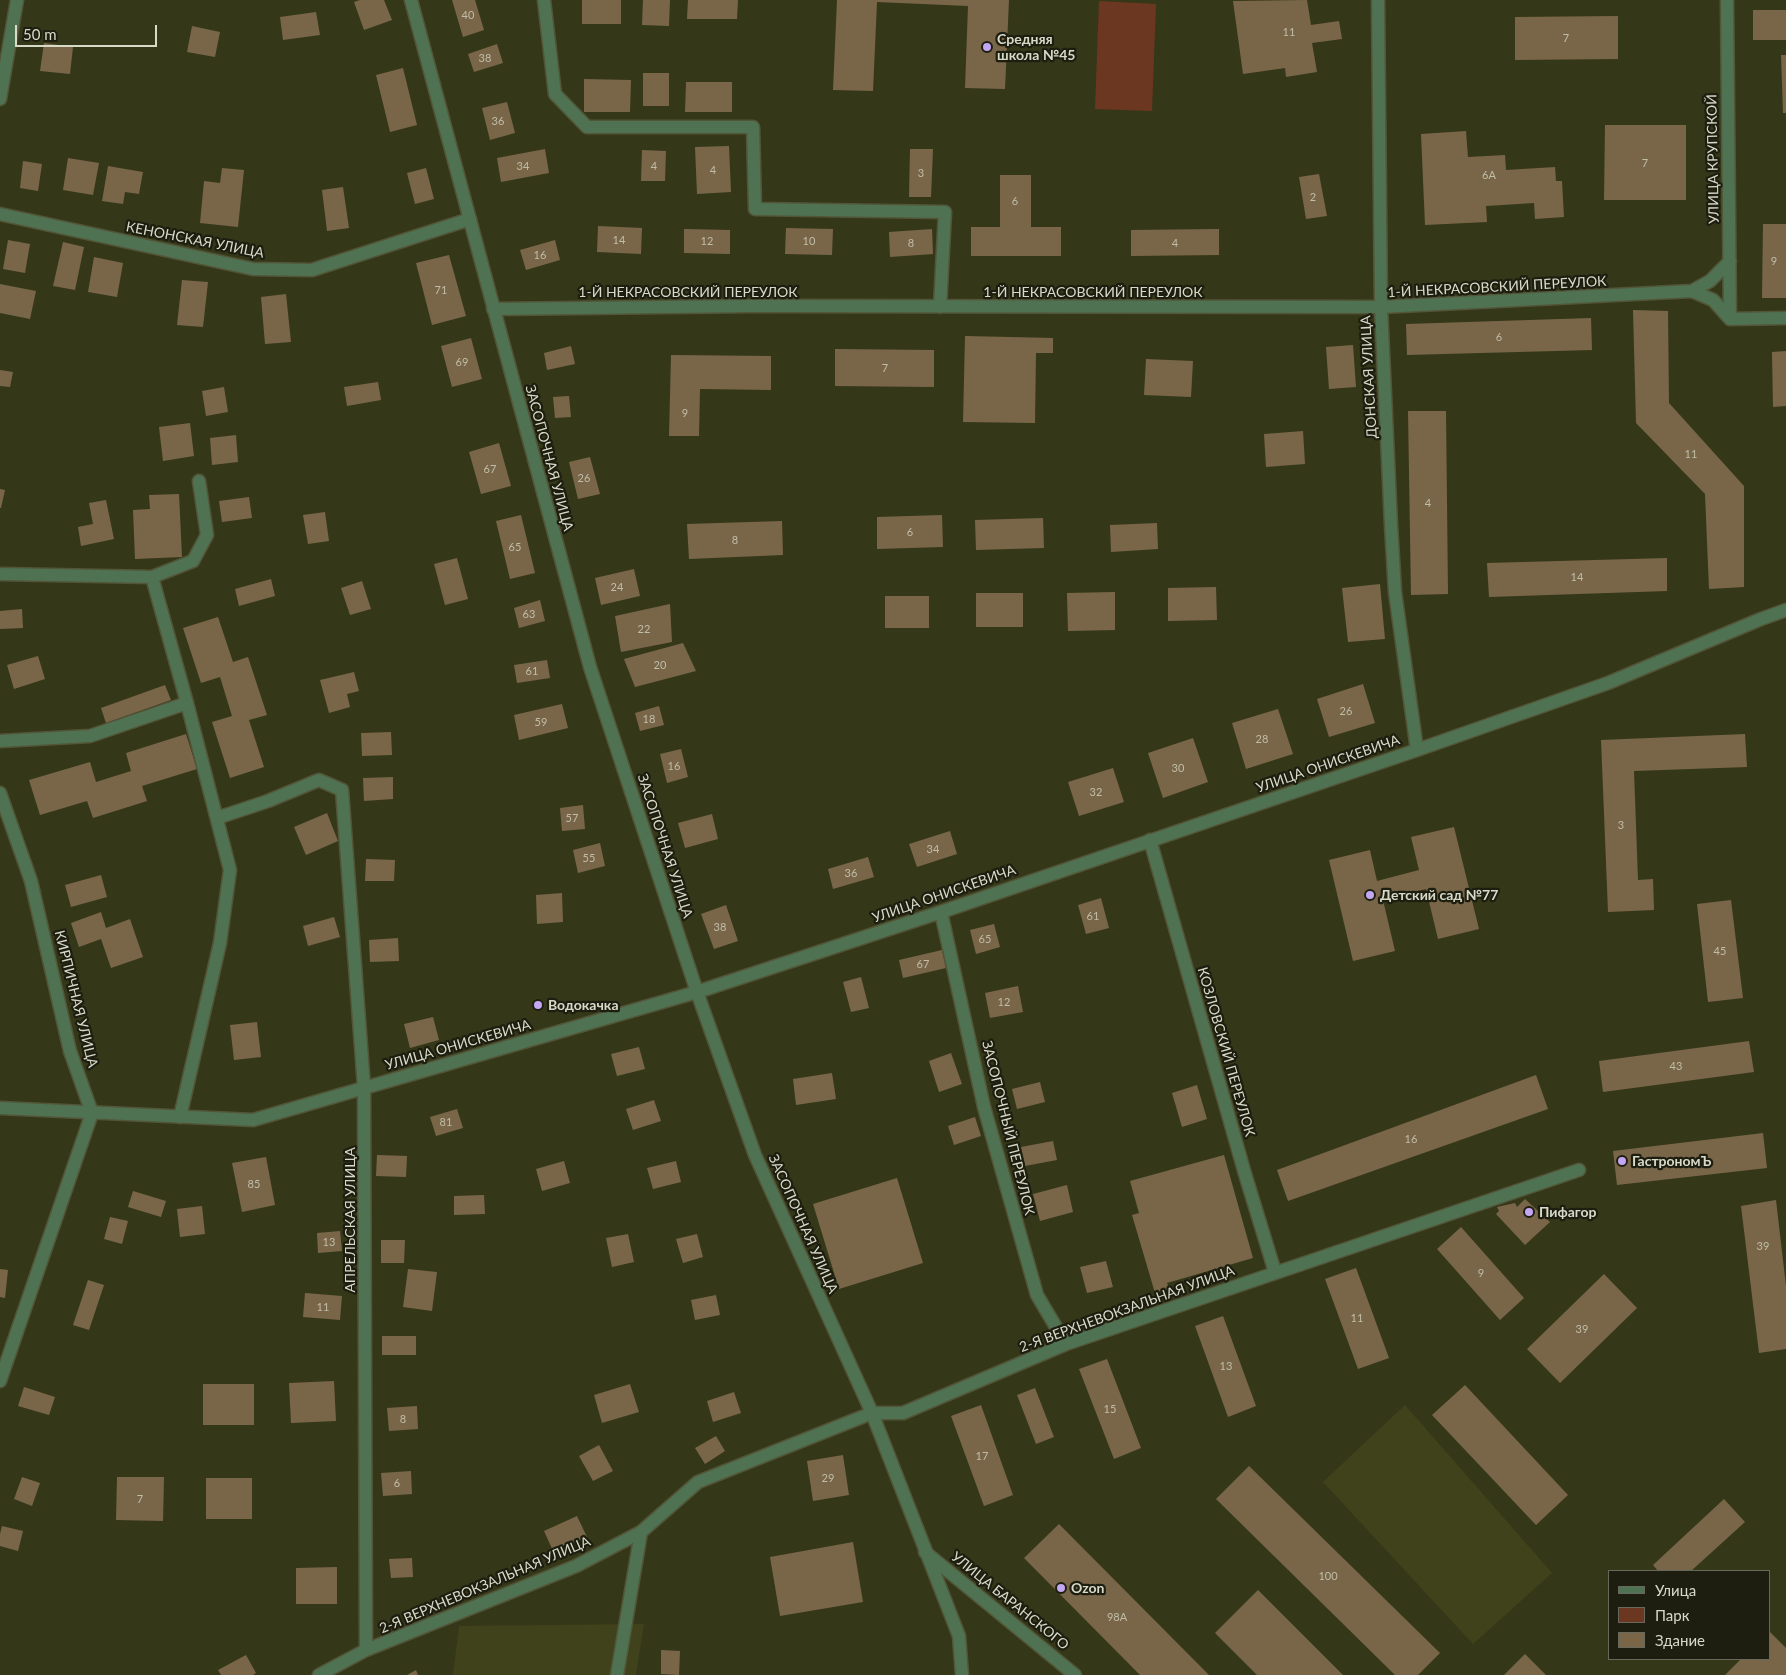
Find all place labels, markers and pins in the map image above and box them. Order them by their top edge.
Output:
place label: Средняя школа №45 [997,31,1075,64]
marker: Средняя школа №45 [981,41,993,53]
place label: Детский сад №77 [1380,887,1498,903]
marker: Детский сад №77 [1364,889,1376,901]
place label: Водокачка [548,997,619,1013]
marker: Водокачка [532,999,544,1011]
place label: ГастрономЪ [1632,1153,1711,1169]
marker: ГастрономЪ [1616,1155,1628,1167]
place label: Пифагор [1539,1204,1596,1220]
marker: Пифагор [1523,1206,1535,1218]
place label: Ozon [1071,1580,1104,1596]
marker: Ozon [1055,1582,1067,1594]

